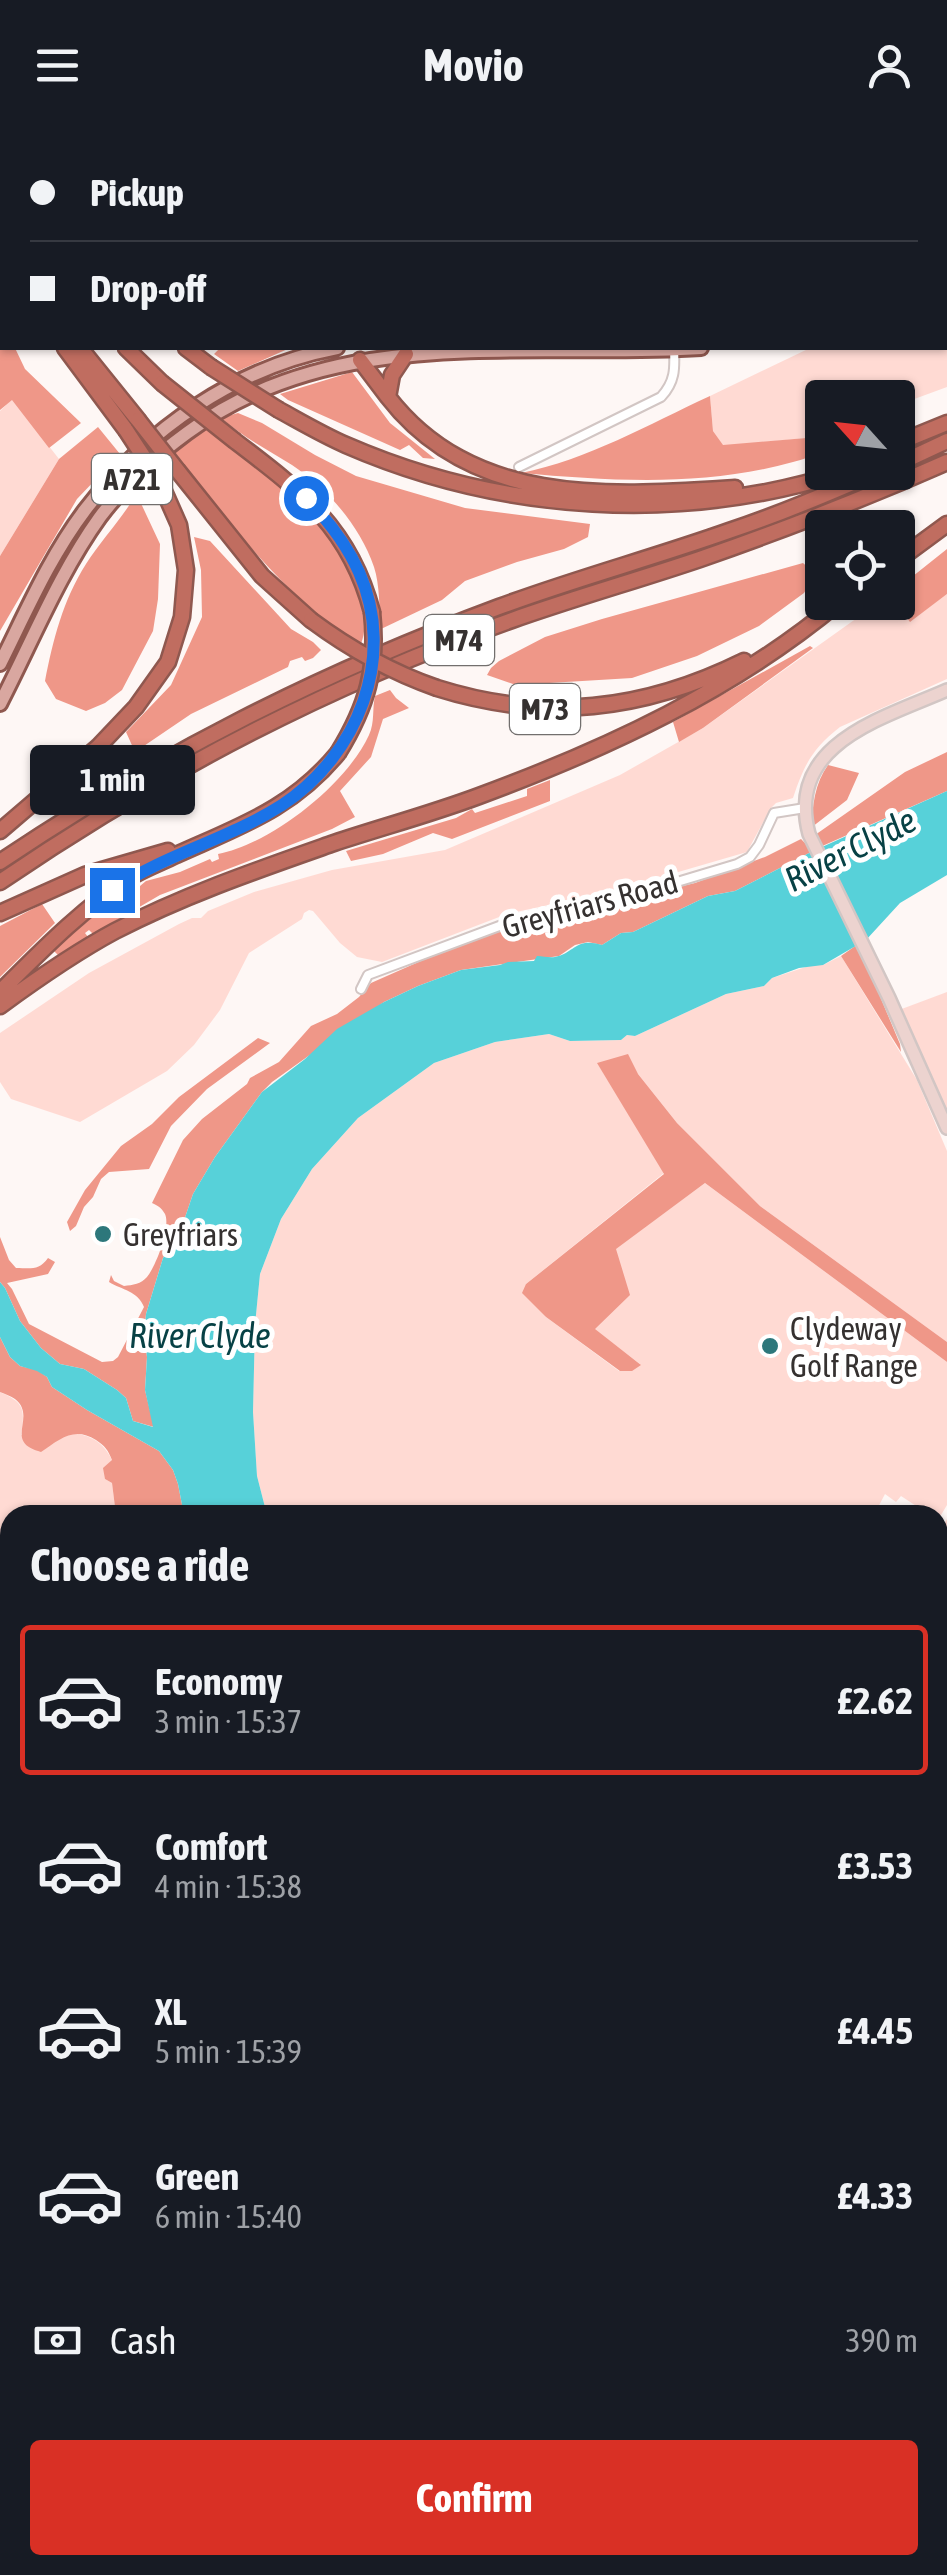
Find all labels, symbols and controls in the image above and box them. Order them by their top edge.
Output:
icon: menu [30,38,85,93]
icon: person [862,38,917,93]
text: Movio [423,39,524,91]
text: Pickup [90,171,184,214]
text: Drop-off [90,267,206,310]
north arrow [805,380,915,490]
map controls [805,380,915,620]
road number: A721 [92,454,172,504]
route start [284,476,329,521]
button: locate [805,510,915,620]
road number: M74 [424,615,494,665]
road number: M73 [510,684,580,734]
callout: 1 min [29,745,194,815]
text: 1 min [80,761,145,798]
water label: River Clyde [778,799,922,899]
street label: Greyfriars Road [498,863,682,945]
route end [90,868,135,913]
place label: Greyfriars [123,1216,238,1253]
marker: Greyfriars [92,1223,114,1245]
place label: Clydeway Golf Range [790,1310,918,1384]
water label: River Clyde [129,1315,271,1355]
marker: Clydeway Golf Range [759,1335,781,1357]
text: Choose a ride [30,1539,249,1591]
icon: car [35,1655,125,1745]
text: Economy [155,1660,282,1703]
text: £2.62 [837,1679,913,1722]
text: 3 min · 15:37 [155,1703,302,1740]
icon: car [35,1820,125,1910]
text: Comfort [155,1825,267,1868]
text: £3.53 [837,1844,913,1887]
text: 4 min · 15:38 [155,1868,302,1905]
icon: car [35,1985,125,2075]
text: XL [155,1990,187,2033]
text: £4.45 [837,2009,913,2052]
text: 5 min · 15:39 [155,2033,302,2070]
icon: car [35,2150,125,2240]
text: Green [155,2155,239,2198]
text: £4.33 [837,2174,913,2217]
text: 6 min · 15:40 [155,2198,302,2235]
icon: cash [30,2313,85,2368]
text: Cash [110,2319,177,2362]
text: 390 m [845,2322,918,2359]
button: Confirm [30,2440,918,2555]

